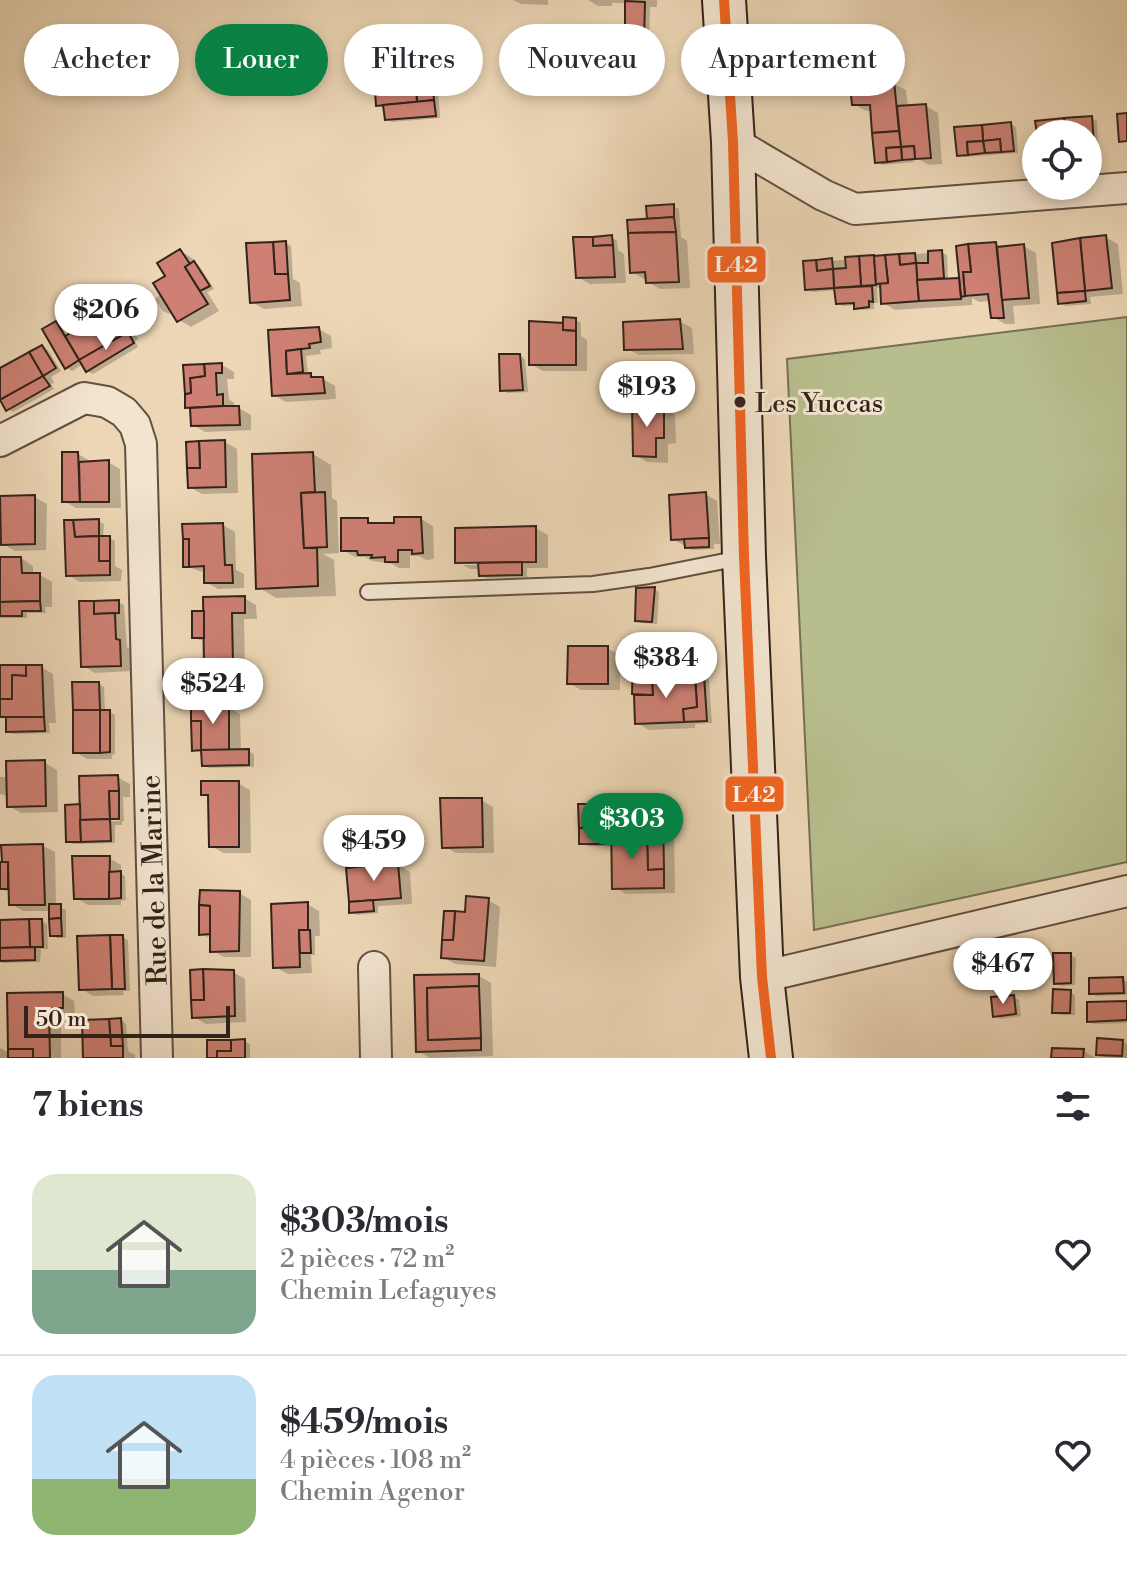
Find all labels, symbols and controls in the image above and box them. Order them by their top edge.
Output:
chip: Acheter [24,24,179,96]
chip: Louer [195,24,328,96]
chip: Filtres [344,24,483,96]
chip: Nouveau [499,24,665,96]
chip: Appartement [681,24,905,96]
map controls [1022,120,1102,200]
button: locate [1022,120,1102,200]
line badge: L42 [706,245,767,284]
text: L42 [714,252,758,279]
pin: $206 [59,284,153,352]
text: $206 [73,294,139,326]
pin: $193 [600,361,694,429]
text: $193 [617,371,677,403]
place label: Les Yuccas [755,388,883,420]
marker: Les Yuccas [732,394,748,410]
pin: $384 [619,632,713,700]
text: $384 [633,642,699,674]
pin: $524 [166,658,260,726]
text: $524 [180,668,246,700]
street label: Rue de la Marine [133,774,176,986]
line badge: L42 [724,775,785,813]
text: L42 [732,782,776,809]
pin: $303 [585,793,679,861]
text: $303 [599,803,665,835]
pin: $459 [327,815,421,883]
text: $459 [341,825,407,857]
pin: $467 [956,938,1050,1006]
text: $467 [971,948,1035,980]
scale bar [24,1002,230,1038]
text: 50 m [36,1006,87,1033]
icon: filters [1051,1084,1095,1128]
text: 7 biens [32,1085,144,1127]
text: $303/mois [280,1201,449,1243]
icon: home [96,1206,192,1302]
icon: heart [1051,1232,1095,1276]
text: 2 pièces · 72 m² [280,1243,454,1275]
text: Chemin Lefaguyes [280,1275,497,1307]
text: $459/mois [280,1402,448,1444]
icon: home [96,1407,192,1503]
icon: heart [1051,1433,1095,1477]
text: 4 pièces · 108 m² [280,1444,471,1476]
text: Chemin Agenor [280,1476,465,1508]

